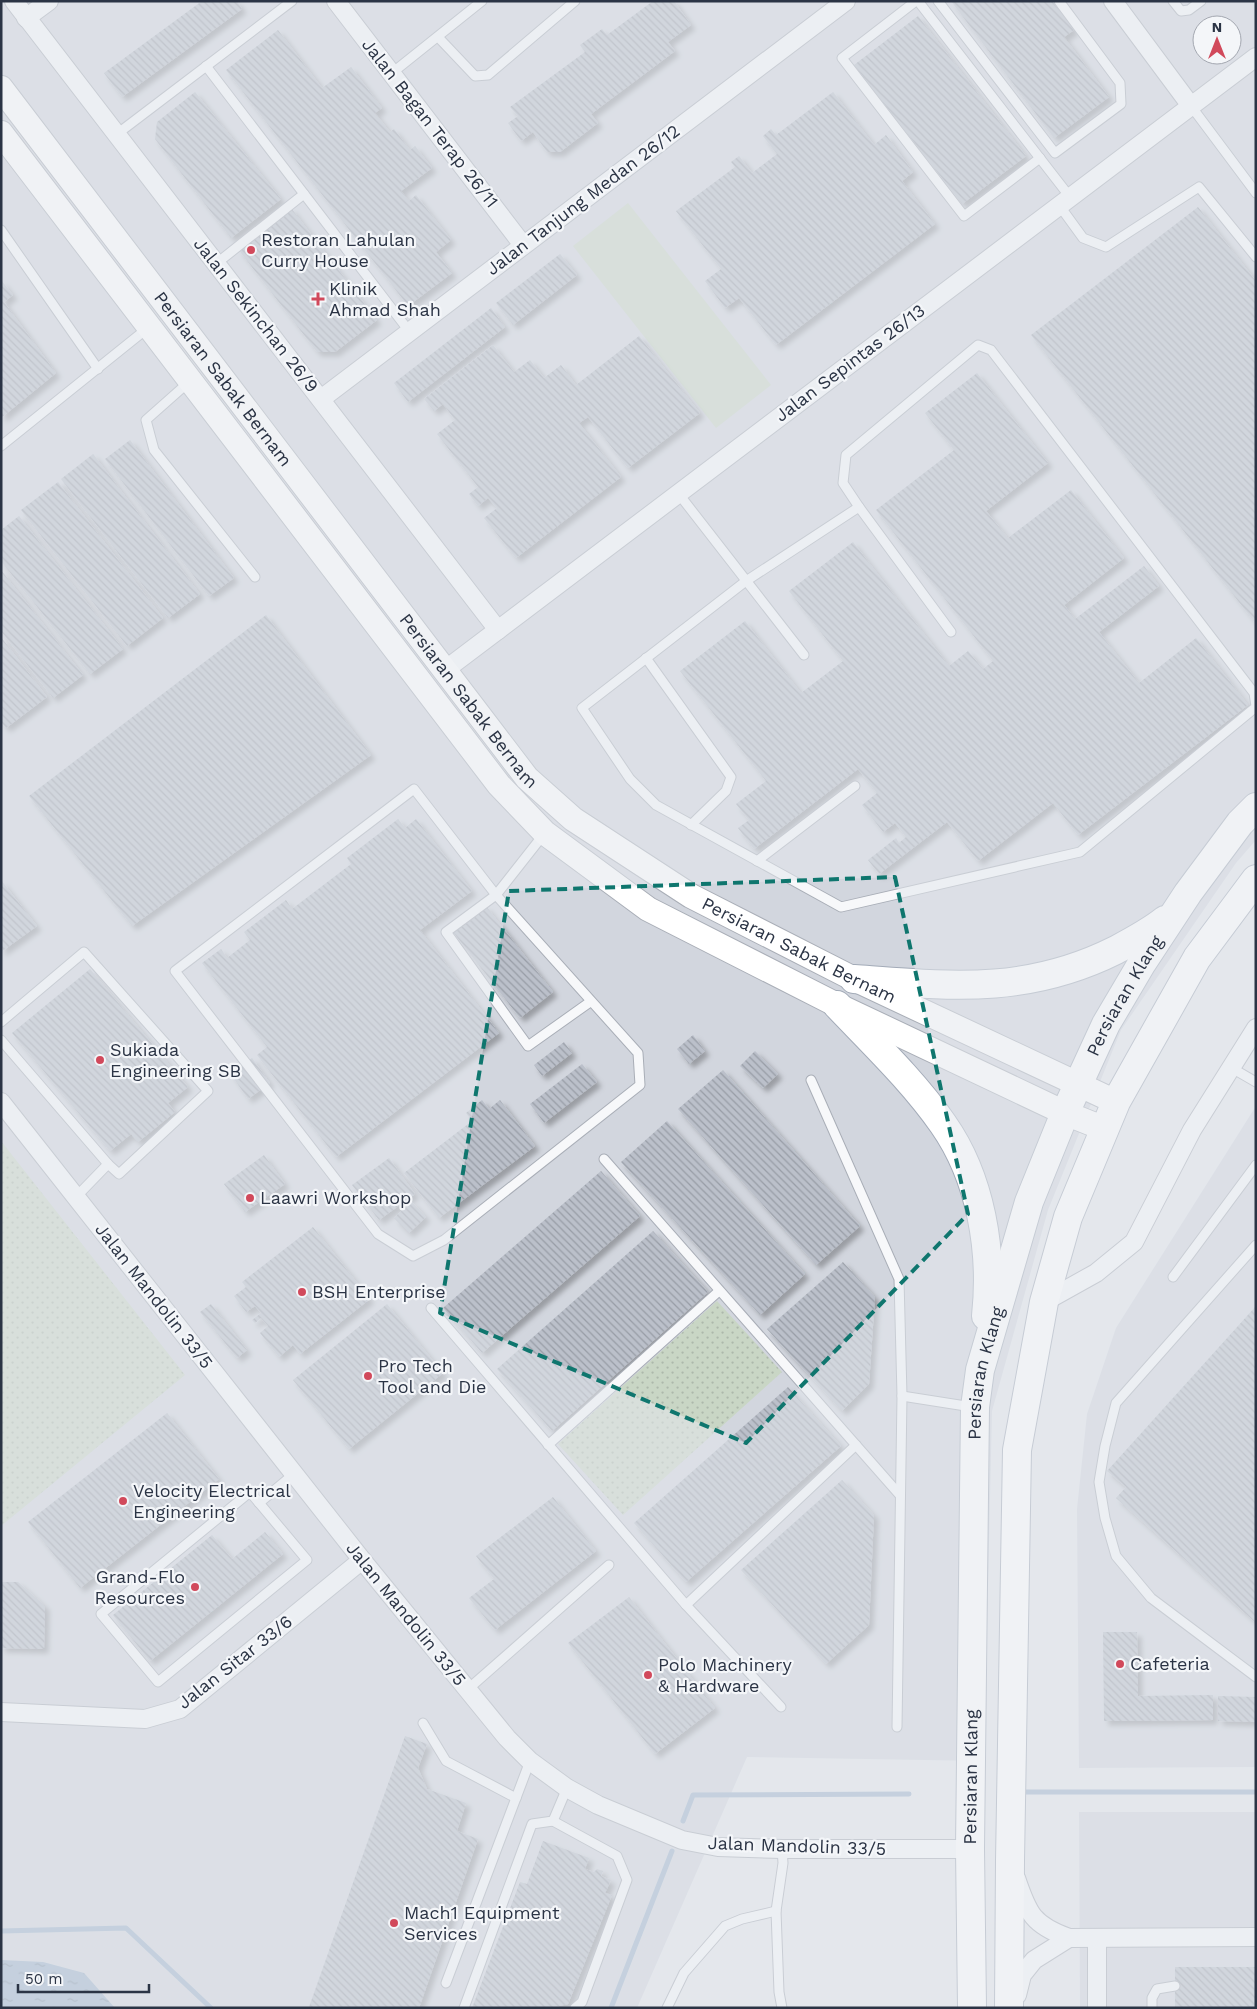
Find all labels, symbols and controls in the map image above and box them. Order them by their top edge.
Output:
north arrow [1192,15,1242,65]
text: N [1212,19,1222,35]
street label: Jalan Bagan Terap 26/11 [358,34,503,211]
street label: Jalan Tanjung Medan 26/12 [482,120,684,279]
place label: Restoran Lahulan Curry House [261,229,415,271]
street label: Jalan Sekinchan 26/9 [190,233,323,396]
marker: Restoran Lahulan Curry House [245,244,257,256]
place label: Klinik Ahmad Shah [329,278,441,320]
street label: Persiaran Sabak Bernam [150,287,297,470]
marker: Klinik Ahmad Shah [311,292,325,306]
street label: Jalan Sepintas 26/13 [771,299,929,426]
street label: Persiaran Sabak Bernam [395,609,542,792]
street label: Persiaran Sabak Bernam [699,892,900,1007]
street label: Persiaran Klang [1082,931,1167,1059]
place label: Sukiada Engineering SB [110,1039,241,1081]
marker: Sukiada Engineering SB [94,1054,106,1066]
place label: Laawri Workshop [260,1187,411,1208]
marker: Laawri Workshop [244,1192,256,1204]
street label: Jalan Mandolin 33/5 [91,1219,218,1373]
place label: BSH Enterprise [312,1281,446,1302]
marker: BSH Enterprise [296,1286,308,1298]
street label: Persiaran Klang [963,1304,1008,1440]
place label: Pro Tech Tool and Die [378,1355,486,1397]
marker: Pro Tech Tool and Die [362,1370,374,1382]
place label: Velocity Electrical Engineering [133,1480,291,1522]
marker: Velocity Electrical Engineering [117,1495,129,1507]
street label: Jalan Mandolin 33/5 [342,1538,471,1690]
place label: Grand-Flo Resources [95,1566,185,1608]
marker: Grand-Flo Resources [189,1581,201,1593]
street label: Jalan Sitar 33/6 [173,1610,296,1713]
place label: Cafeteria [1130,1653,1210,1674]
place label: Polo Machinery & Hardware [658,1654,792,1696]
marker: Cafeteria [1114,1658,1126,1670]
marker: Polo Machinery & Hardware [642,1669,654,1681]
street label: Persiaran Klang [959,1709,982,1845]
street label: Jalan Mandolin 33/5 [707,1832,887,1859]
place label: Mach1 Equipment Services [404,1902,560,1944]
marker: Mach1 Equipment Services [388,1917,400,1929]
scale bar [18,1962,149,1994]
text: 50 m [25,1970,62,1988]

